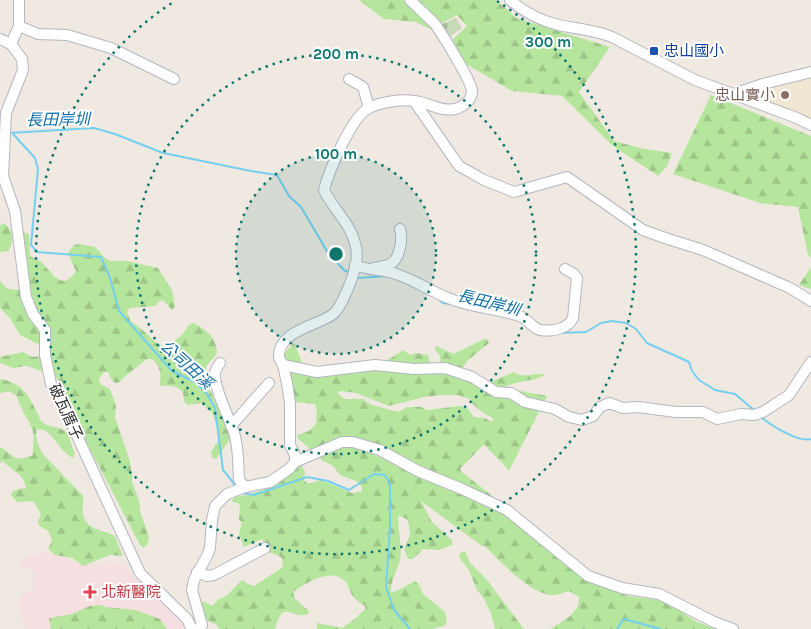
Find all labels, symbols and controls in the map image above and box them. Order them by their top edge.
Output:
text: 300 m [525,33,571,51]
place label: 忠山國小 [664,42,724,60]
text: 200 m [313,45,359,63]
marker: 忠山國小 [648,45,660,57]
place label: 忠山實小 [715,86,775,104]
marker: 忠山實小 [779,89,791,101]
water label: 長田岸圳 [26,109,92,130]
text: 100 m [315,145,357,163]
centre of rings [327,245,345,263]
water label: 長田岸圳 [456,286,524,320]
water label: 公司田溪 [157,336,218,394]
street label: 破瓦厝子 [45,381,87,443]
place label: 北新醫院 [101,583,161,601]
marker: 北新醫院 [83,585,97,599]

